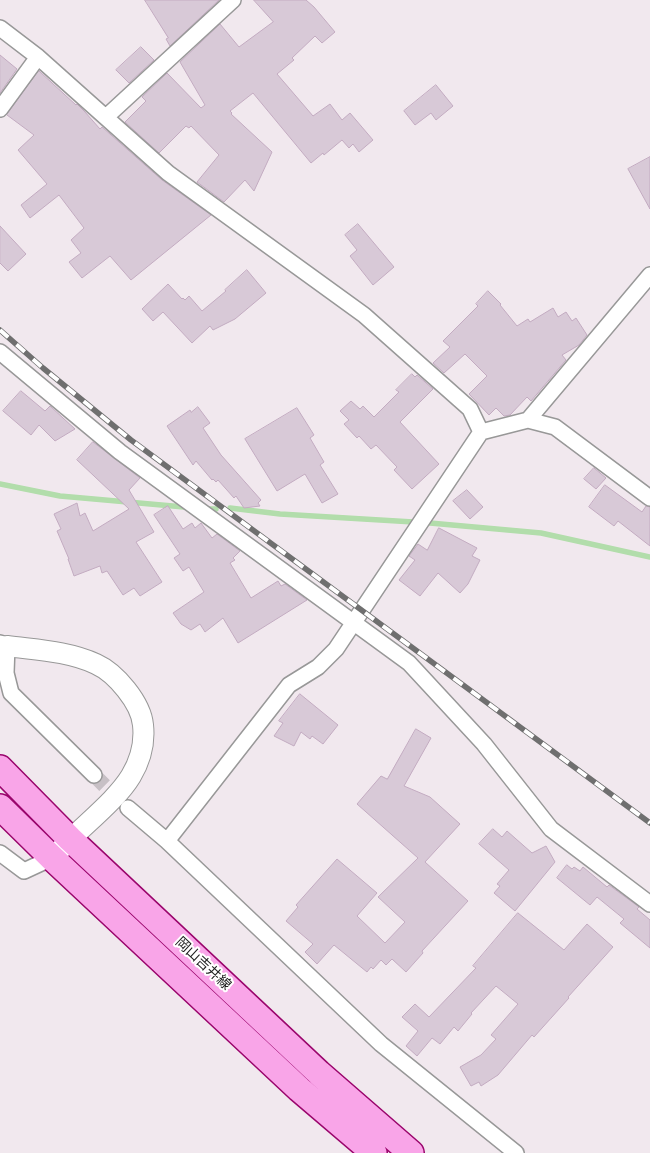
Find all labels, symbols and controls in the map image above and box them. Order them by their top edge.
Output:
street label: 岡山吉井線 [172,934,234,994]

